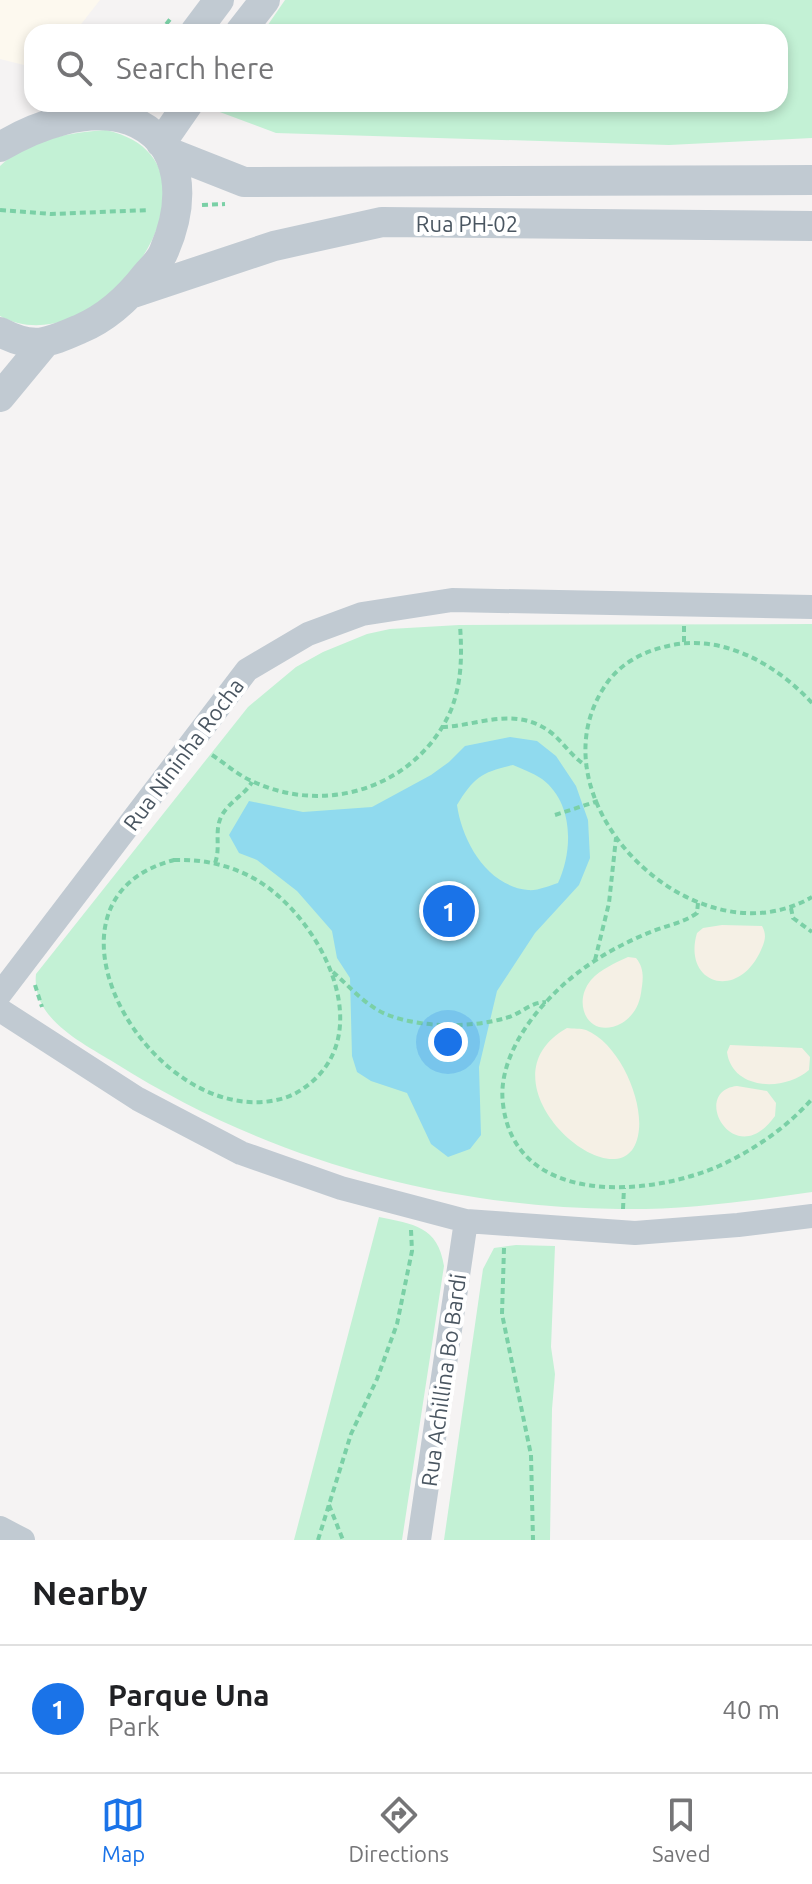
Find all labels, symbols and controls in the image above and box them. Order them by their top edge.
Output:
search box [24,24,788,112]
icon: search [52,46,96,90]
text: Search here [116,51,275,85]
street label: Rua PH-02 [416,211,518,236]
street label: Rua Nininha Rocha [118,673,248,835]
pin: 1 [423,881,475,941]
your location [428,1022,468,1062]
street label: Rua Achillina Bo Bardi [416,1272,470,1488]
text: Nearby [32,1573,147,1611]
text: Parque Una [108,1678,270,1712]
text: 1 [51,1695,65,1724]
text: 40 m [722,1695,780,1724]
text: Park [108,1712,160,1741]
tab: Map [101,1793,145,1866]
tab: Directions [348,1793,449,1866]
tab: Saved [652,1793,711,1866]

